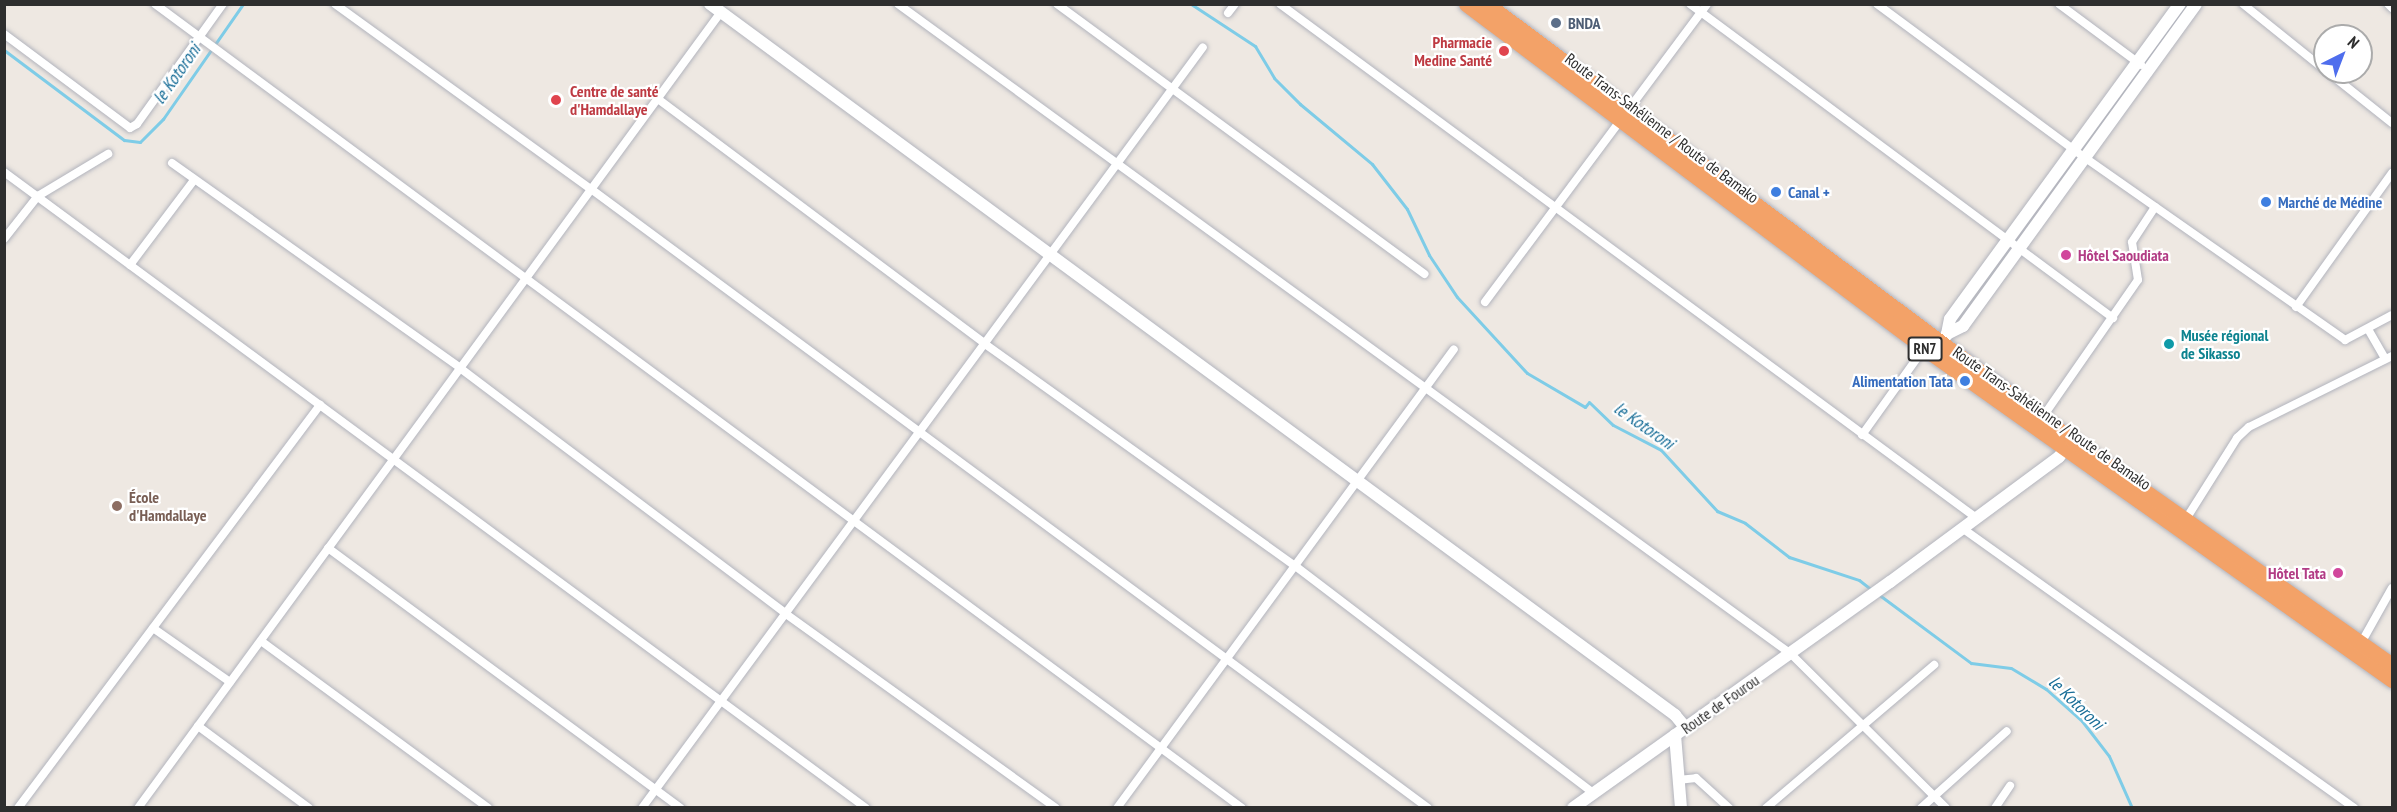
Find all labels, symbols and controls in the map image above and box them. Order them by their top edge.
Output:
place label: BNDA [1568,13,1601,33]
marker: BNDA [1549,16,1563,30]
north arrow [2313,24,2373,84]
place label: Pharmacie Medine Santé [1414,32,1492,70]
text: N [2344,32,2364,52]
water label: le Kotoroni [149,40,205,108]
marker: Pharmacie Medine Santé [1497,44,1511,58]
street label: Route Trans-Sahélienne / Route de Bamako [1561,49,1763,207]
place label: Centre de santé d'Hamdallaye [570,81,658,119]
marker: Centre de santé d'Hamdallaye [547,91,565,109]
place label: Canal + [1788,182,1830,202]
marker: Canal + [1769,185,1783,199]
place label: Marché de Médine [2278,192,2382,212]
marker: Marché de Médine [2259,195,2273,209]
place label: Hôtel Saoudiata [2078,245,2169,265]
marker: Hôtel Saoudiata [2059,248,2073,262]
place label: Musée régional de Sikasso [2181,325,2268,363]
road number: RN7 [1907,337,1943,361]
marker: Musée régional de Sikasso [2162,337,2176,351]
street label: Route Trans-Sahélienne / Route de Bamako [1949,342,2155,494]
place label: Alimentation Tata [1852,371,1953,391]
marker: Alimentation Tata [1958,374,1972,388]
water label: le Kotoroni [1610,398,1678,454]
place label: École d'Hamdallaye [129,487,207,525]
marker: École d'Hamdallaye [110,499,124,513]
place label: Hôtel Tata [2268,563,2326,583]
marker: Hôtel Tata [2331,566,2345,580]
street label: Route de Fourou [1677,670,1763,738]
water label: le Kotoroni [2044,671,2108,735]

